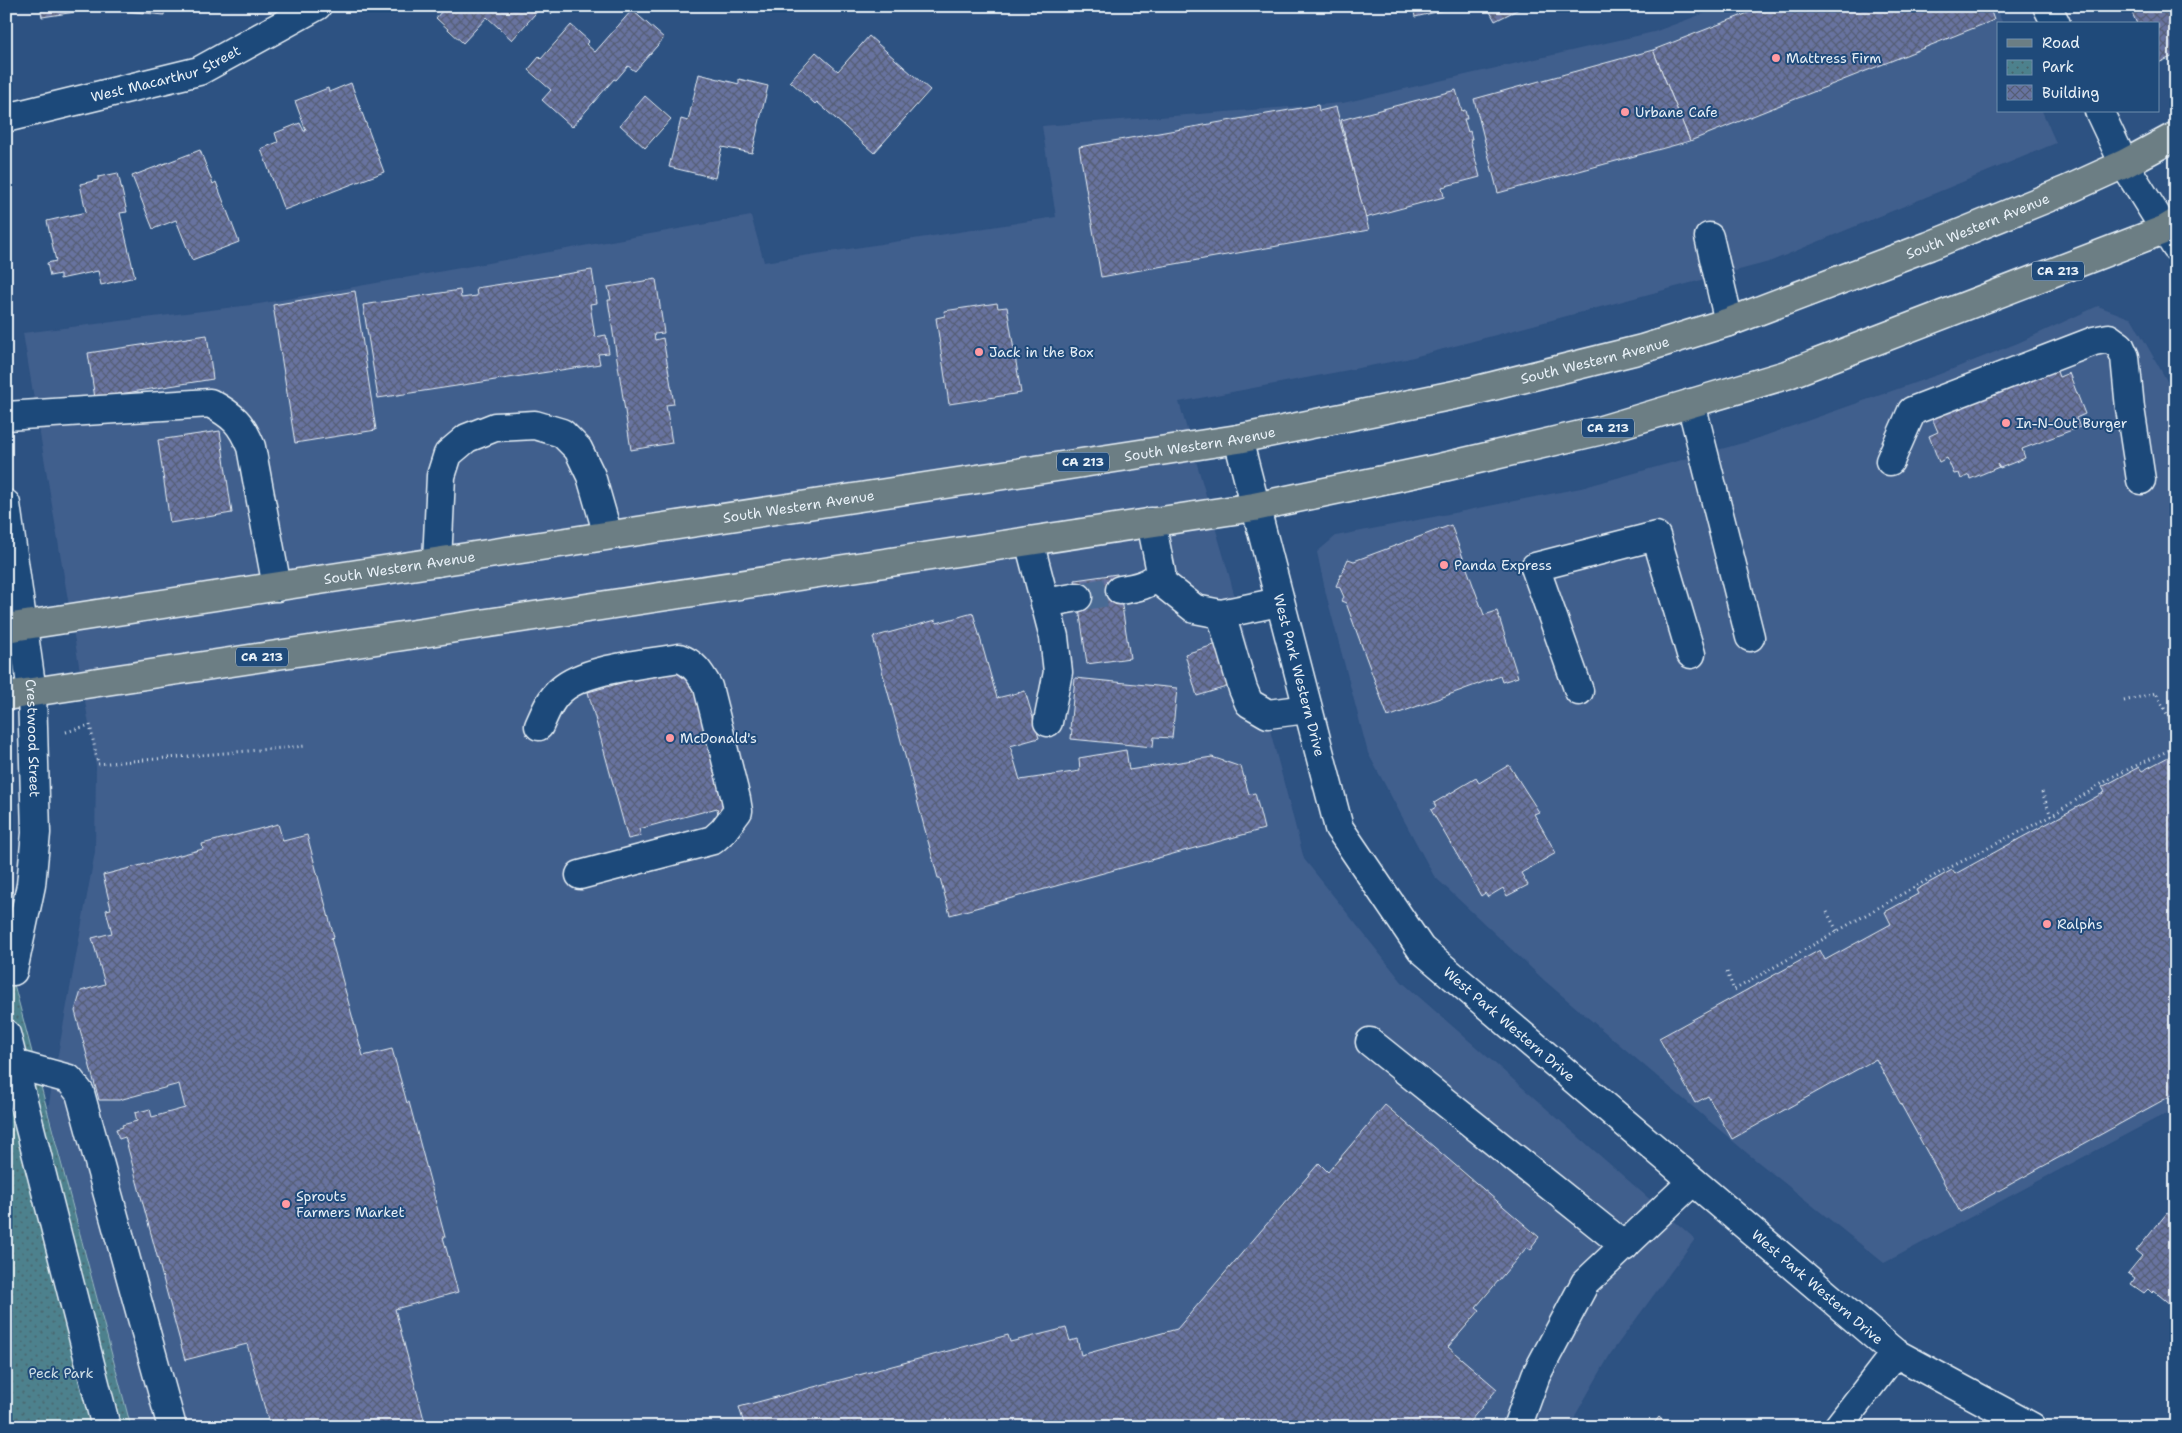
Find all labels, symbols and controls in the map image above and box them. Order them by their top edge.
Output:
legend [1997,22,2160,112]
text: Road [2042,33,2080,53]
street label: West Macarthur Street [89,41,243,106]
place label: Mattress Firm [1786,49,1881,67]
marker: Mattress Firm [1770,52,1782,64]
text: Park [2042,57,2074,77]
text: Building [2042,83,2099,103]
place label: Urbane Cafe [1635,103,1718,121]
marker: Urbane Cafe [1619,106,1631,118]
street label: South Western Avenue [1903,189,2052,263]
road number: CA 213 [2032,262,2084,280]
street label: South Western Avenue [1519,332,1672,388]
place label: Jack in the Box [989,343,1094,361]
marker: Jack in the Box [973,346,985,358]
place label: In-N-Out Burger [2016,414,2128,432]
marker: In-N-Out Burger [2000,417,2012,429]
road number: CA 213 [1582,418,1634,438]
street label: South Western Avenue [1123,423,1277,465]
road number: CA 213 [1057,452,1109,472]
street label: South Western Avenue [722,486,876,527]
street label: South Western Avenue [322,547,477,588]
place label: Panda Express [1454,556,1552,574]
marker: Panda Express [1438,559,1450,571]
street label: West Park Western Drive [1270,592,1329,759]
road number: CA 213 [236,648,288,666]
street label: Crestwood Street [21,678,44,798]
place label: McDonald's [680,729,757,747]
marker: McDonald's [664,732,676,744]
place label: Ralphs [2057,915,2103,933]
marker: Ralphs [2041,918,2053,930]
street label: West Park Western Drive [1440,963,1579,1085]
place label: Sprouts Farmers Market [296,1187,405,1221]
marker: Sprouts Farmers Market [280,1198,292,1210]
street label: West Park Western Drive [1748,1226,1887,1348]
park label: Peck Park [28,1364,94,1382]

